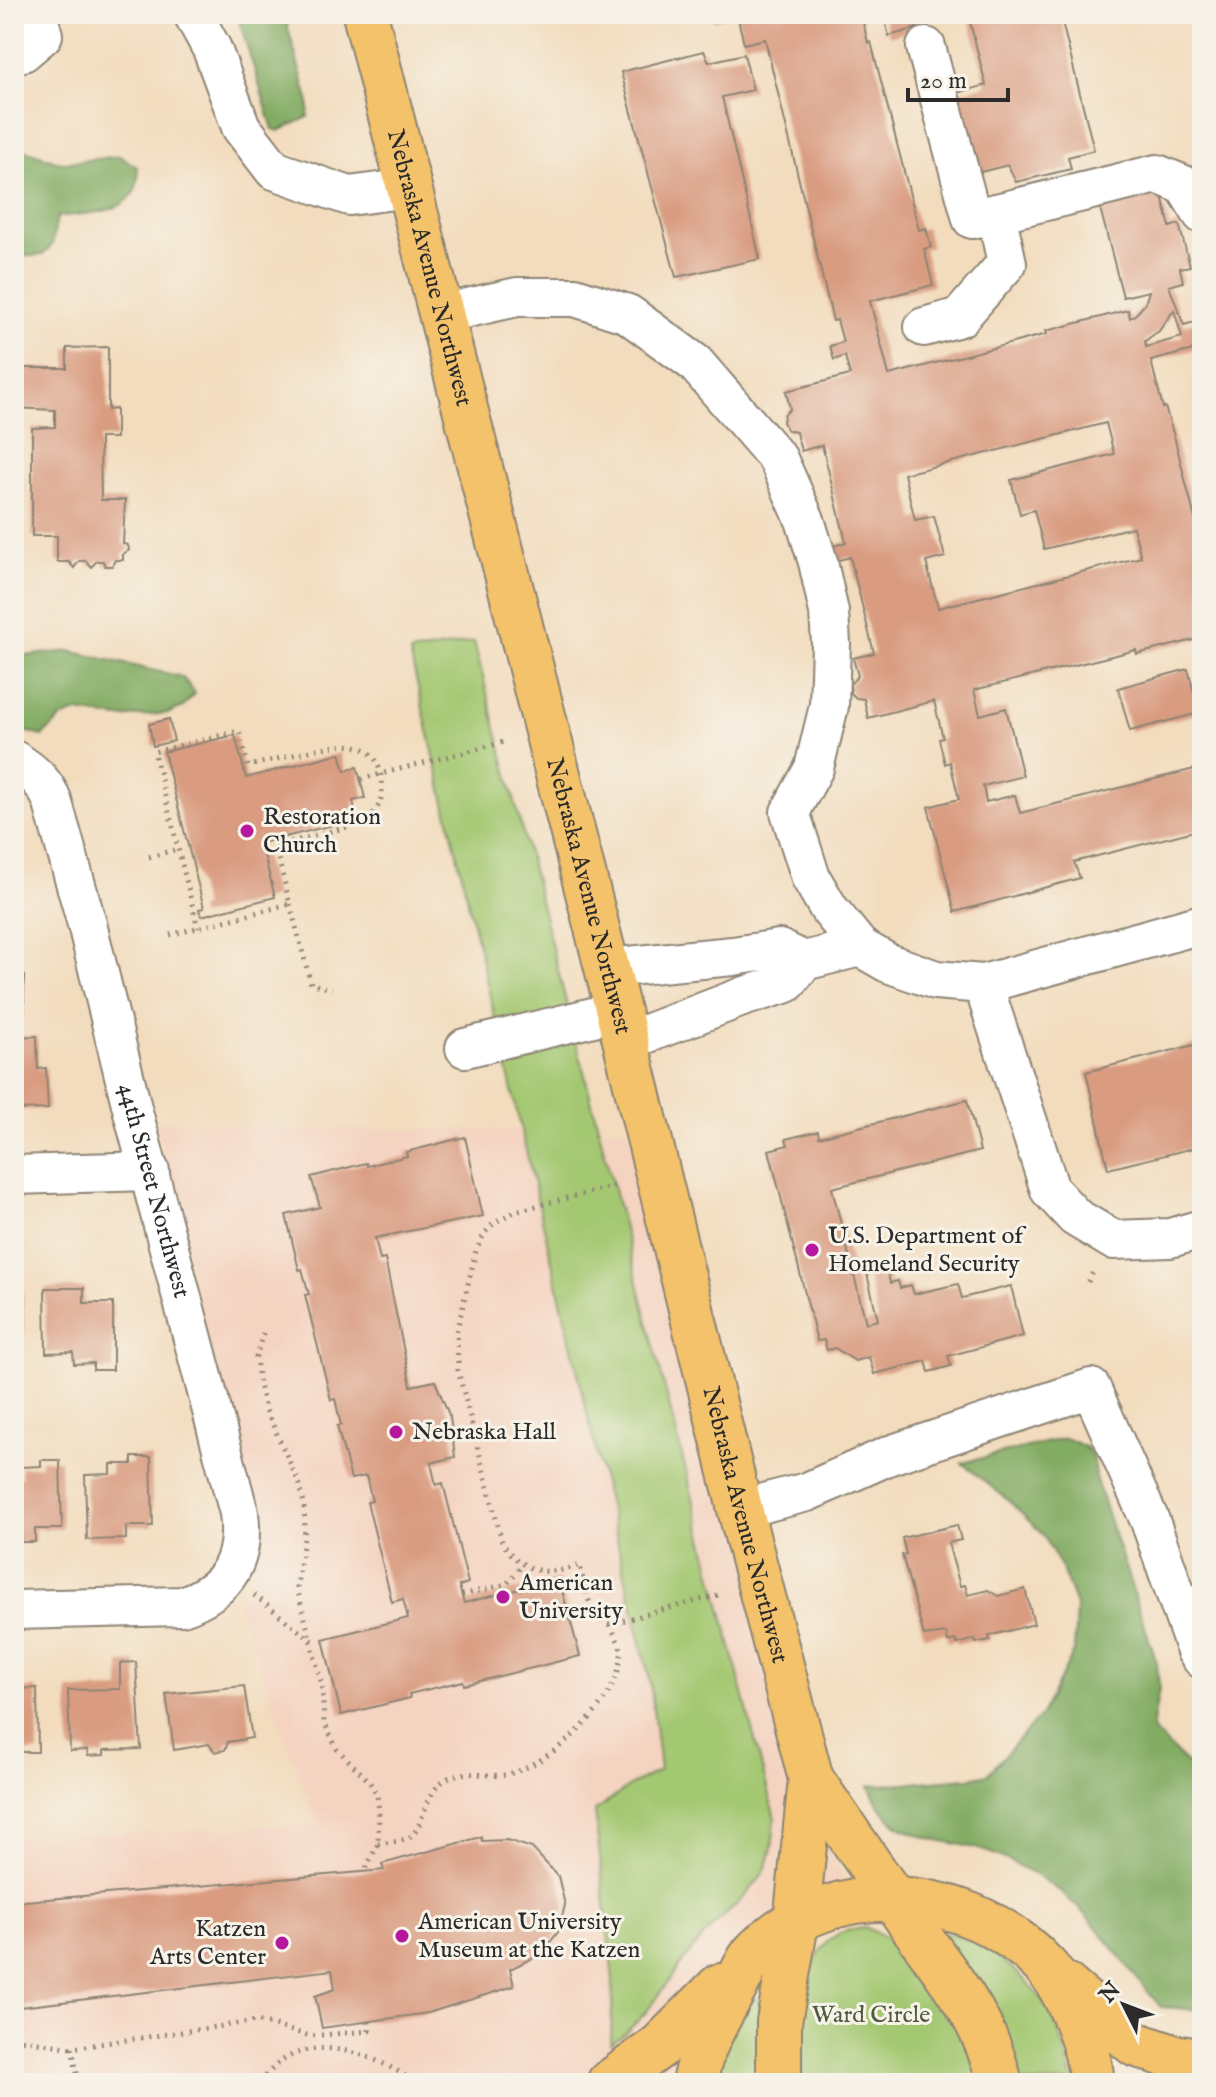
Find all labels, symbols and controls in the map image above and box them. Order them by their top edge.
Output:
scale bar [908,52,1008,102]
text: 20 m [920,66,967,97]
street label: Nebraska Avenue Northwest [379,126,479,410]
street label: Nebraska Avenue Northwest [539,754,639,1038]
place label: Restoration Church [263,802,381,861]
marker: Restoration Church [238,822,256,840]
street label: 44th Street Northwest [111,1080,197,1301]
place label: U.S. Department of Homeland Security [828,1221,1027,1280]
marker: U.S. Department of Homeland Security [803,1241,821,1259]
street label: Nebraska Avenue Northwest [695,1383,795,1667]
place label: Nebraska Hall [412,1417,557,1448]
marker: Nebraska Hall [387,1423,405,1441]
place label: American University [518,1568,623,1627]
marker: American University [494,1588,512,1606]
place label: American University Museum at the Katzen [417,1907,641,1966]
place label: Katzen Arts Center [149,1914,266,1973]
marker: American University Museum at the Katzen [393,1927,411,1945]
marker: Katzen Arts Center [273,1934,291,1952]
north arrow [1084,1965,1164,2045]
text: N [1093,1977,1127,2010]
park label: Ward Circle [812,2000,930,2031]

